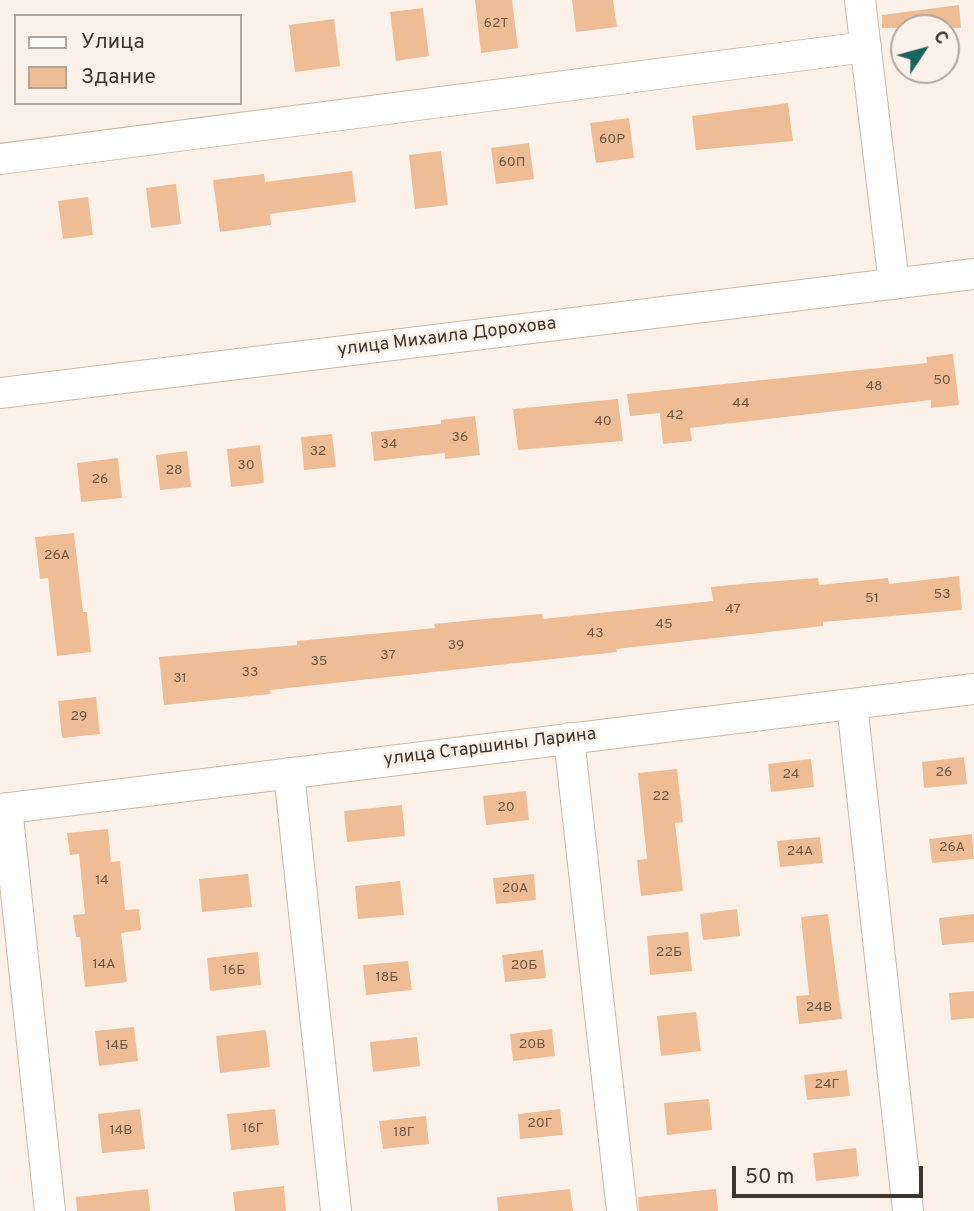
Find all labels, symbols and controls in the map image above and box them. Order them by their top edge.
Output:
legend [14,14,242,105]
north arrow [890,14,960,84]
house number: 62Т [484,16,508,32]
text: С [927,26,954,50]
text: Улица [81,29,145,56]
text: Здание [81,64,156,91]
house number: 60Р [599,132,625,148]
house number: 60П [498,155,526,171]
street label: улица Михаила Дорохова [336,314,558,362]
house number: 50 [933,373,951,389]
house number: 48 [865,379,883,395]
house number: 44 [732,396,750,412]
house number: 42 [666,408,684,424]
house number: 40 [594,414,612,430]
house number: 36 [452,430,468,446]
house number: 34 [380,437,398,453]
house number: 32 [310,444,326,460]
house number: 30 [237,458,255,474]
house number: 28 [165,463,183,479]
house number: 26 [92,472,108,488]
house number: 26А [44,548,70,564]
house number: 53 [933,587,951,603]
house number: 51 [865,591,879,607]
house number: 47 [725,602,741,618]
house number: 45 [655,617,673,633]
house number: 43 [586,626,604,642]
house number: 39 [448,638,464,654]
house number: 37 [380,648,396,664]
house number: 35 [310,654,328,670]
house number: 33 [242,665,258,681]
house number: 31 [173,671,187,687]
house number: 29 [71,709,87,725]
street label: улица Старшины Ларина [382,724,598,772]
house number: 26 [936,765,952,781]
house number: 24 [782,767,800,783]
house number: 22 [652,789,670,805]
house number: 20 [497,800,515,816]
house number: 26А [939,840,965,856]
house number: 24А [787,844,813,860]
house number: 14 [95,873,109,889]
house number: 20А [502,881,528,897]
house number: 22Б [656,945,682,961]
house number: 14А [93,957,115,973]
house number: 20Б [511,958,537,974]
house number: 16Б [223,963,245,979]
house number: 18Б [376,970,398,986]
house number: 24В [806,1000,832,1016]
house number: 20В [519,1037,545,1053]
house number: 14Б [106,1038,128,1054]
house number: 24Г [814,1077,840,1093]
house number: 20Г [527,1116,553,1132]
house number: 16Г [242,1121,264,1137]
house number: 14В [110,1123,132,1139]
house number: 18Г [393,1125,415,1141]
scale bar [736,1152,927,1196]
text: 50 m [745,1164,794,1191]

